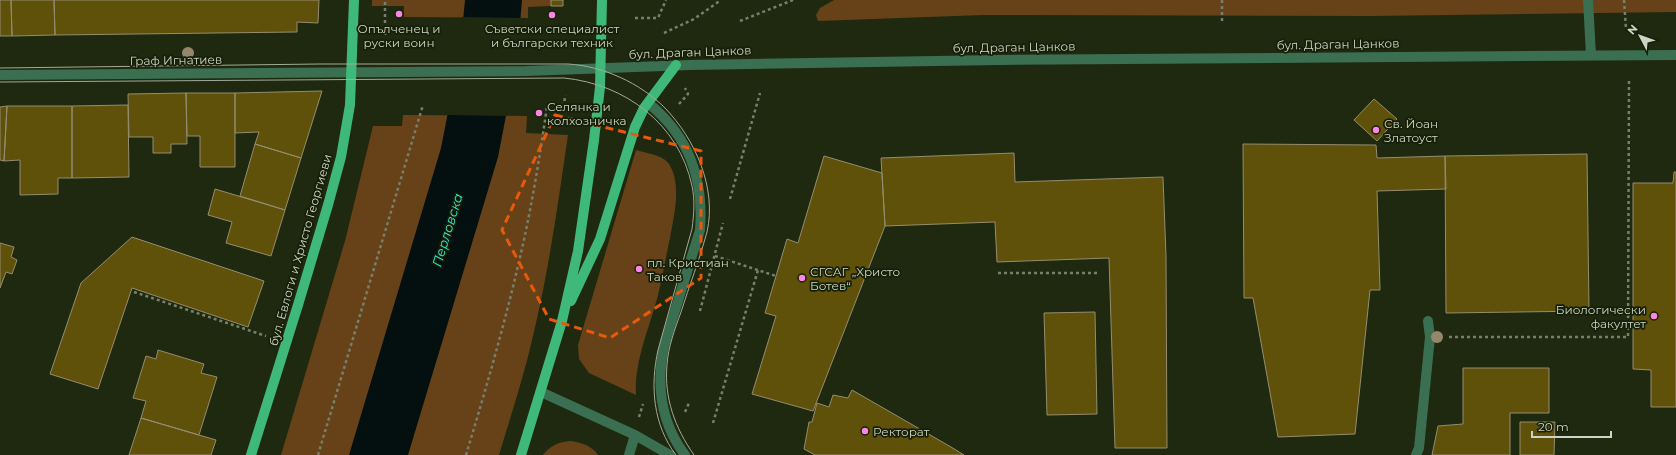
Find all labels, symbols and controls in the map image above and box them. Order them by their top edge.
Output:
marker: Опълченец и руски воин [394,9,404,19]
marker: Съветски специалист и български техник [547,10,557,20]
north arrow [1620,16,1660,56]
place label: Опълченец и руски воин [358,21,440,50]
place label: Съветски специалист и български техник [485,21,620,50]
text: N [1624,21,1641,37]
street label: бул. Драган Цанков [1276,35,1400,53]
street label: бул. Драган Цанков [952,38,1076,56]
street label: бул. Драган Цанков [628,42,752,62]
street label: Граф Игнатиев [130,52,222,68]
place label: Селянка и колхозничка [547,99,627,128]
marker: Селянка и колхозничка [534,108,544,118]
place label: Св. Йоан Златоуст [1384,116,1438,145]
marker: Св. Йоан Златоуст [1371,125,1381,135]
street label: бул. Евлоги и Христо Георгиеви [265,152,335,348]
water label: Перловска [428,191,466,269]
place label: пл. Кристиан Таков [647,255,729,284]
marker: пл. Кристиан Таков [634,264,644,274]
place label: СГСАГ „Христо Ботев“ [810,264,900,293]
marker: СГСАГ „Христо Ботев“ [797,273,807,283]
place label: Биологически факултет [1556,302,1646,331]
marker: Биологически факултет [1649,311,1659,321]
scale bar [1532,413,1611,439]
text: 20 m [1538,419,1569,434]
place label: Ректорат [873,424,930,439]
marker: Ректорат [860,426,870,436]

